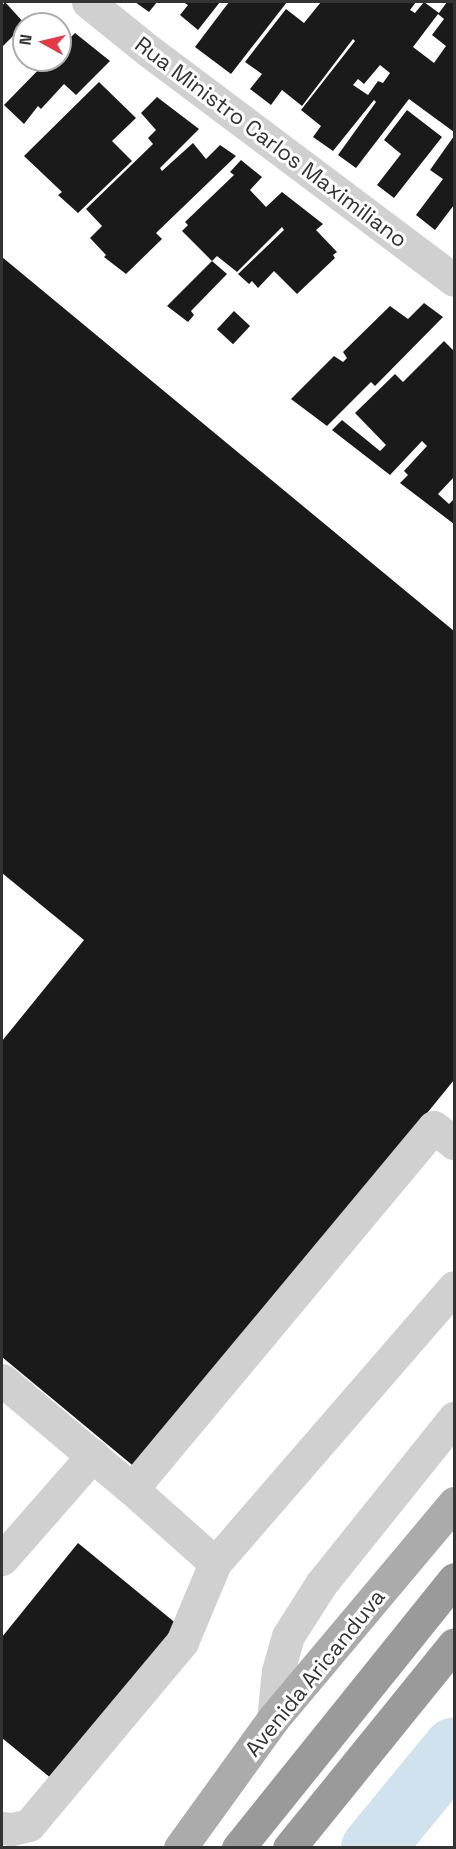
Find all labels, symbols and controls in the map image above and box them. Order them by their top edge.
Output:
north arrow [12,12,72,72]
street label: Rua Ministro Carlos Maximiliano [130,31,412,253]
text: N [15,33,37,46]
street label: Avenida Aricanduva [239,1584,391,1762]

